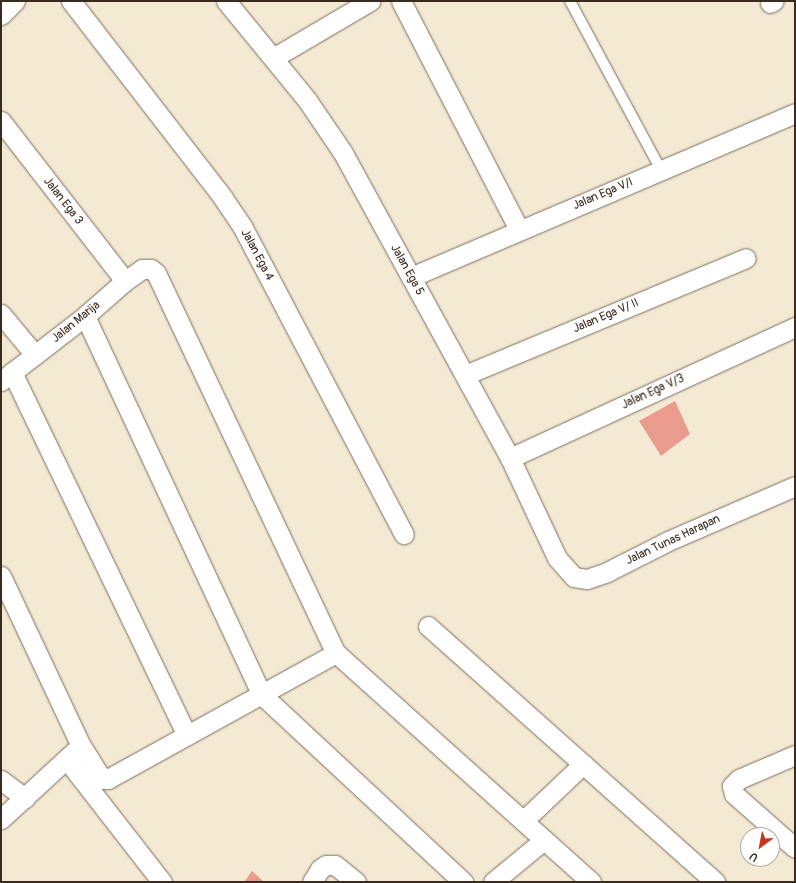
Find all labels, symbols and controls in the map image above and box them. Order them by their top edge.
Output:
street label: Jalan Ega 3 [40,175,86,227]
street label: Jalan Ega V/I [571,175,635,213]
street label: Jalan Ega 4 [237,227,277,283]
street label: Jalan Ega 5 [387,242,427,298]
street label: Jalan Ega V/ II [571,296,641,336]
street label: Jalan Marija [49,298,103,346]
street label: Jalan Ega V/3 [619,371,687,413]
street label: Jalan Tunas Harapan [624,512,722,568]
north arrow [740,827,780,867]
text: U [747,849,760,864]

